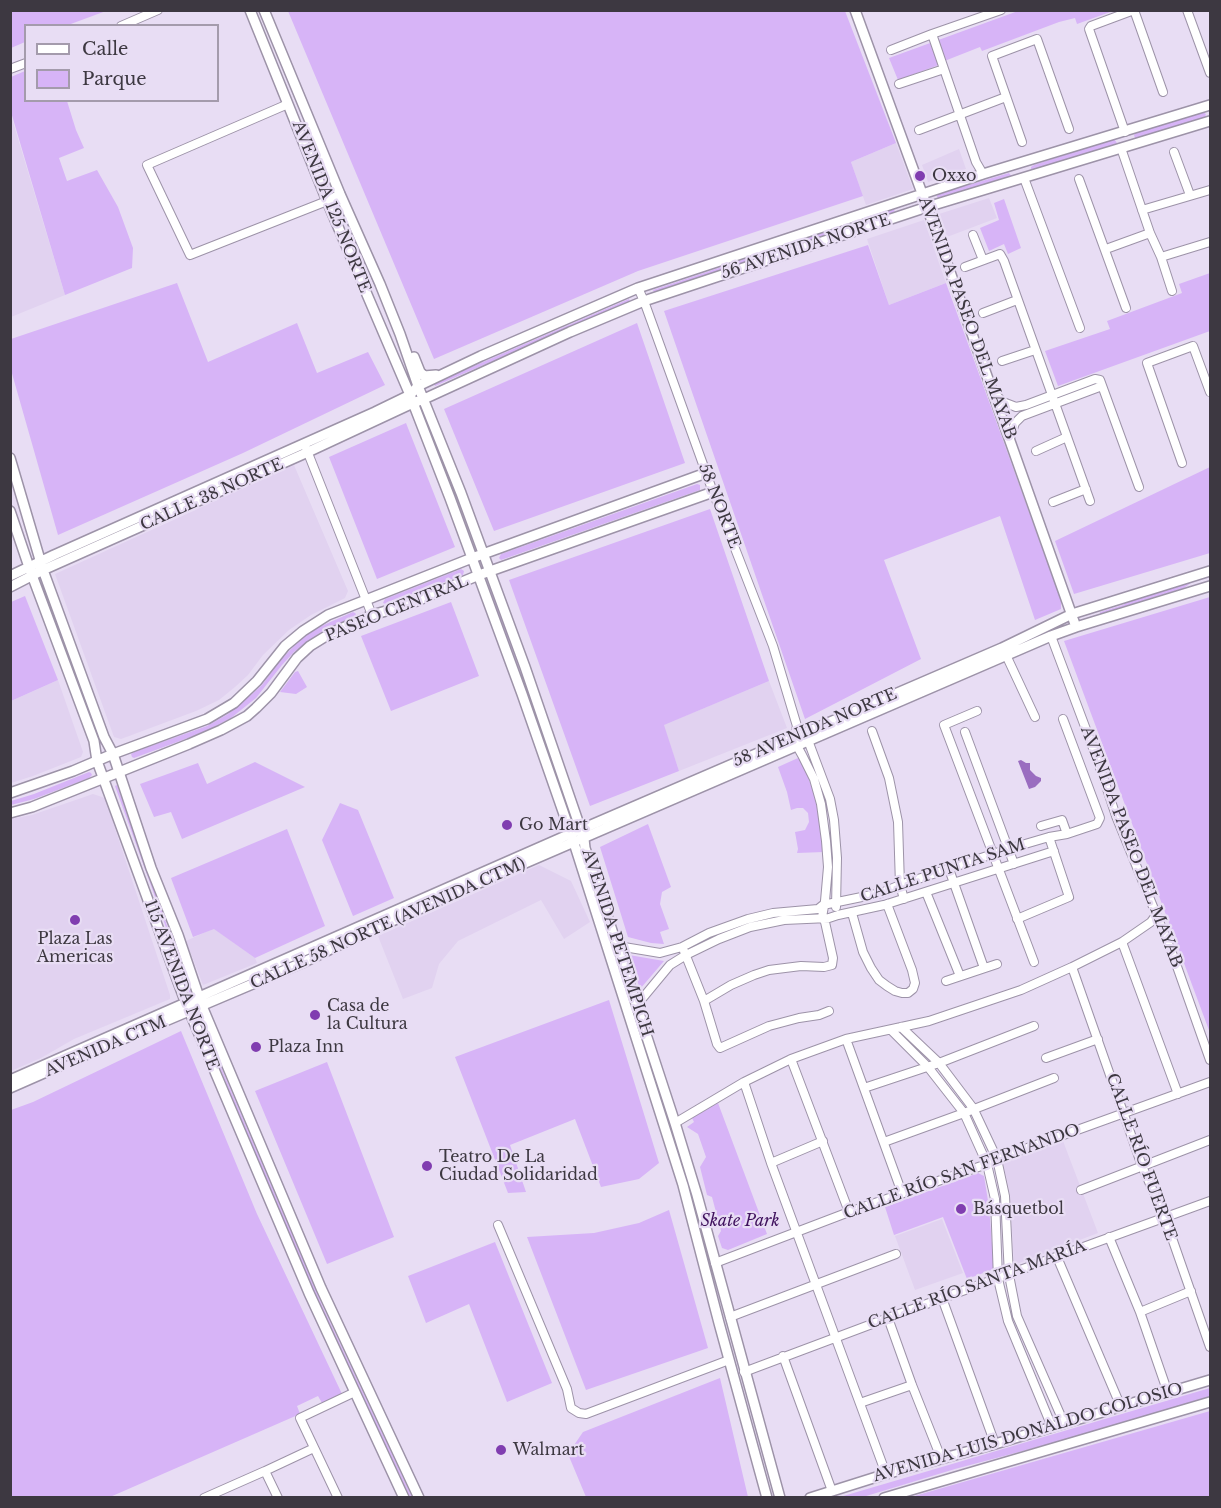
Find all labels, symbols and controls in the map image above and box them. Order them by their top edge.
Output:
legend [24,24,219,102]
text: Calle [82,38,128,60]
text: Parque [82,68,147,90]
street label: AVENIDA 125 NORTE [288,118,374,296]
place label: Oxxo [932,166,976,186]
marker: Oxxo [913,169,927,183]
street label: AVENIDA PASEO DEL MAYAB [914,194,1020,442]
street label: 56 AVENIDA NORTE [719,211,893,283]
street label: CALLE 38 NORTE [137,455,287,535]
street label: 58 NORTE [694,461,744,551]
street label: PASEO CENTRAL [323,572,471,646]
street label: 58 AVENIDA NORTE [730,685,900,771]
street label: AVENIDA PASEO DEL MAYAB [1076,724,1186,970]
place label: Go Mart [519,815,588,835]
marker: Go Mart [500,818,514,832]
street label: CALLE PUNTA SAM [858,835,1028,907]
street label: AVENIDA PETEMPICH [577,847,657,1039]
street label: CALLE 58 NORTE (AVENIDA CTM) [247,854,529,994]
street label: 115 AVENIDA NORTE [140,897,222,1073]
marker: Plaza Las Americas [68,913,82,927]
place label: Plaza Las Americas [37,929,113,967]
place label: Casa de la Cultura [327,996,408,1034]
marker: Casa de la Cultura [308,1008,322,1022]
street label: AVENIDA CTM [42,1013,170,1081]
place label: Plaza Inn [268,1037,344,1057]
marker: Plaza Inn [249,1040,263,1054]
street label: CALLE RÍO FUERTE [1102,1071,1180,1243]
street label: CALLE RÍO SAN FERNANDO [841,1120,1083,1224]
place label: Teatro De La Ciudad Solidaridad [439,1147,598,1185]
marker: Teatro De La Ciudad Solidaridad [420,1159,434,1173]
place label: Básquetbol [973,1199,1064,1219]
marker: Básquetbol [954,1202,968,1216]
park label: Skate Park [700,1211,780,1231]
street label: CALLE RÍO SANTA MARÍA [866,1237,1088,1333]
street label: AVENIDA LUIS DONALDO COLOSIO [871,1380,1185,1486]
place label: Walmart [513,1440,584,1460]
marker: Walmart [494,1443,508,1457]

